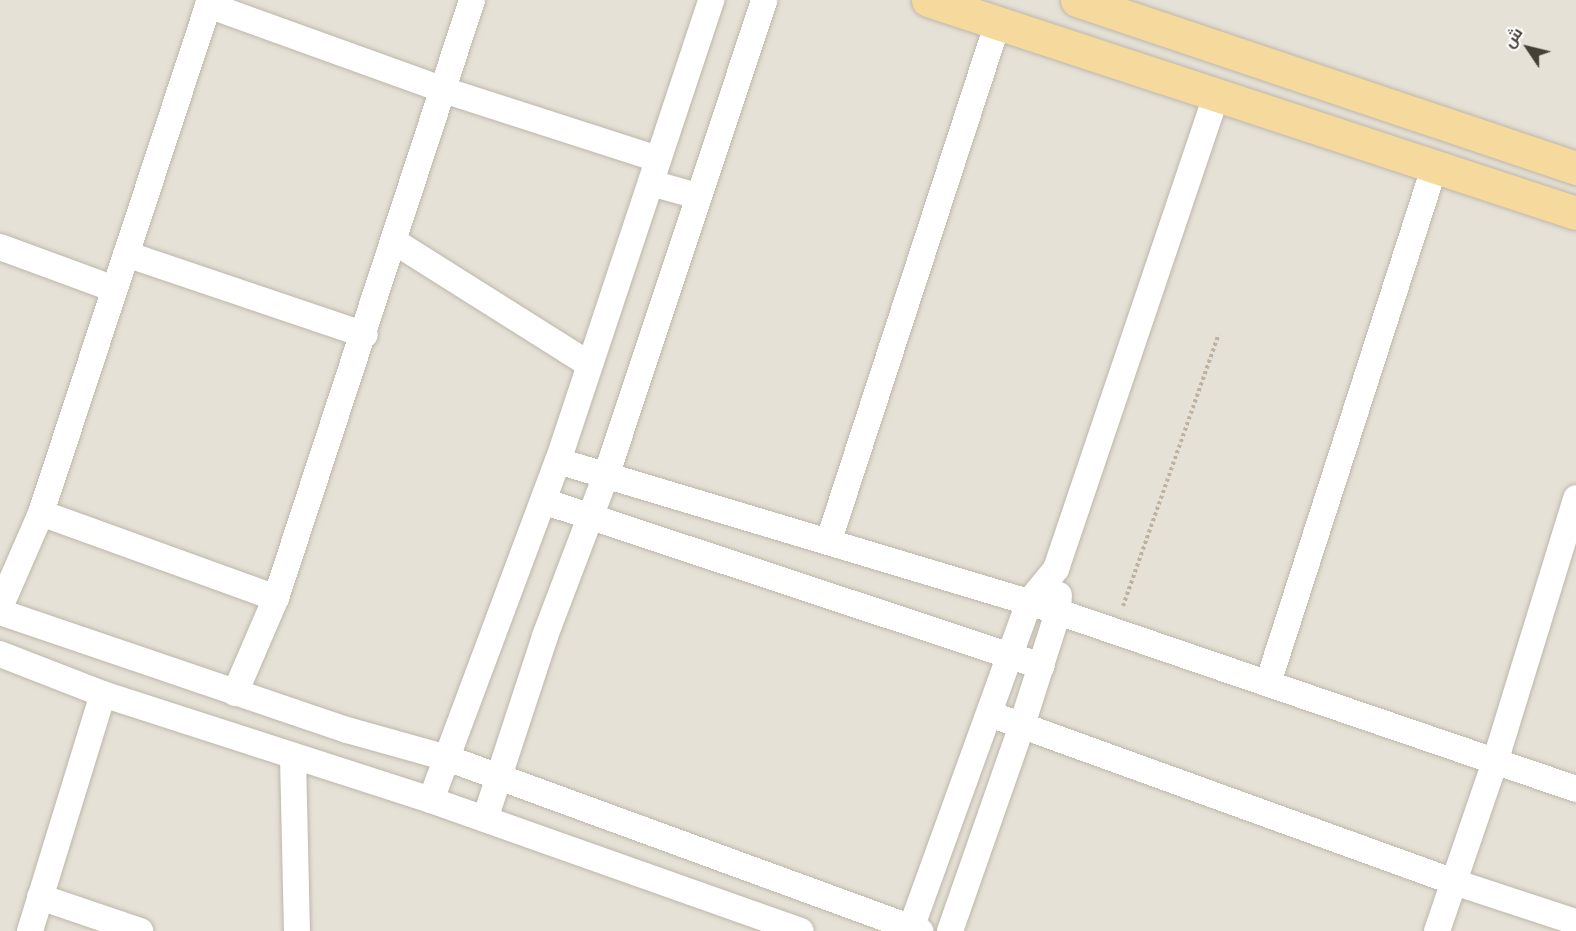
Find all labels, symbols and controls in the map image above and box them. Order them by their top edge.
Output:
north arrow [1498,18,1558,78]
text: ش [1501,25,1526,51]

